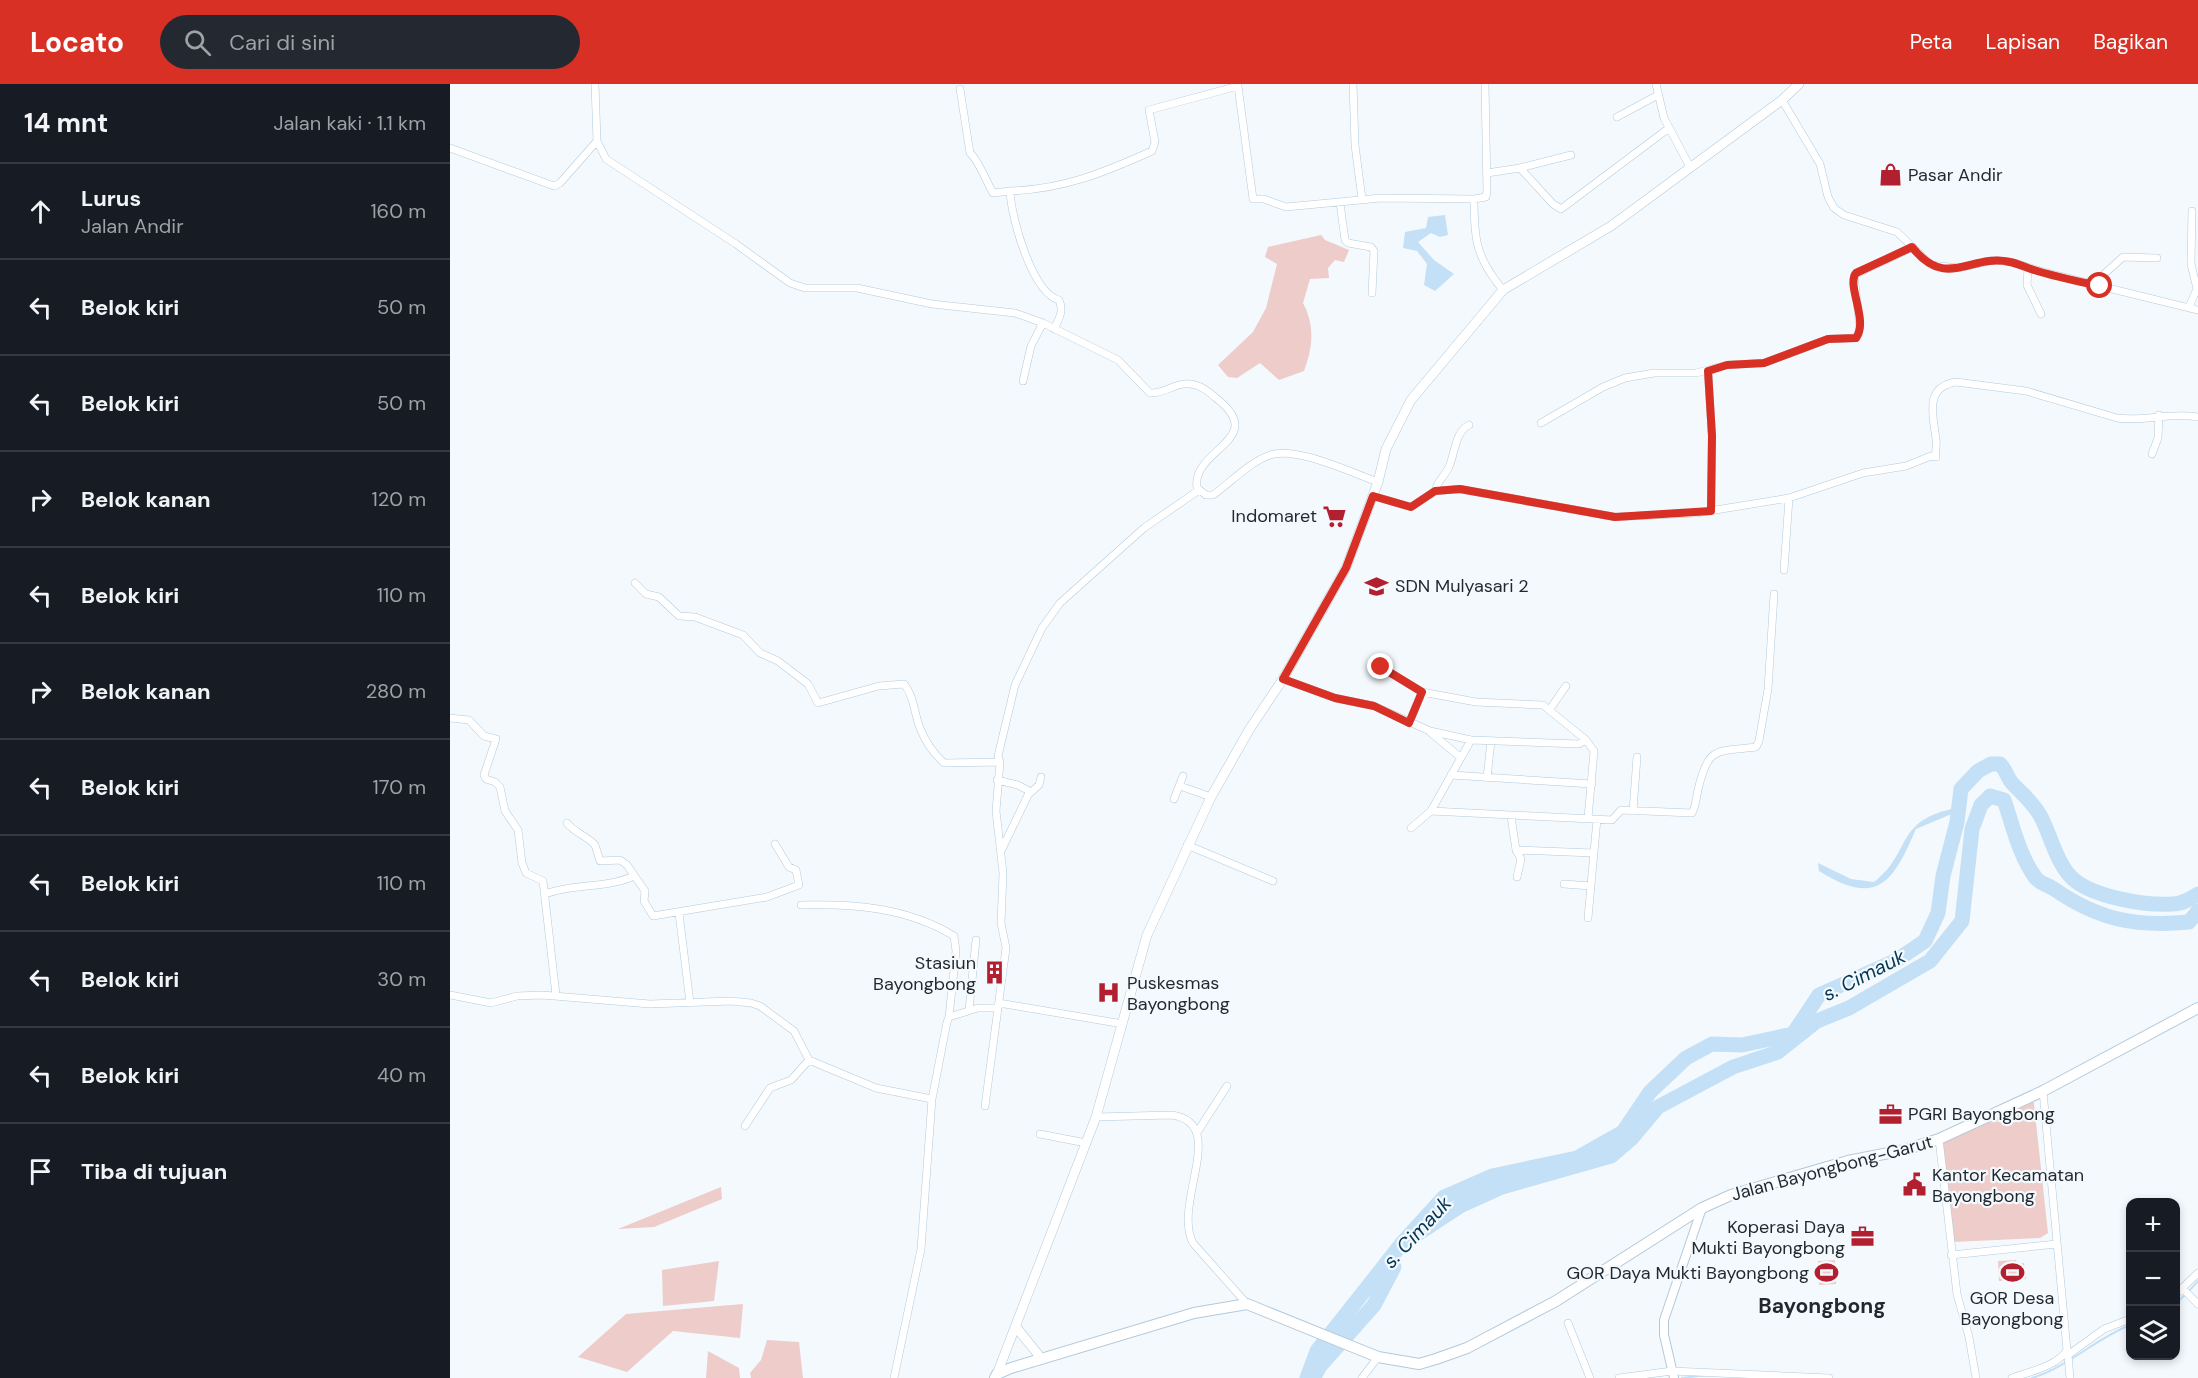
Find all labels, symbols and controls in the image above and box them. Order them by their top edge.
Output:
search box [160,15,580,69]
text: Locato [30,24,124,61]
icon: search [181,26,214,59]
text: Cari di sini [229,28,335,57]
text: Peta [1910,28,1952,56]
text: Lapisan [1985,28,2060,56]
text: Bagikan [2093,28,2168,56]
text: 14 mnt [24,106,108,140]
text: Jalan kaki · 1.1 km [273,110,426,136]
shop icon: Pasar Andir [1877,162,1903,188]
place label: Pasar Andir [1908,163,2003,187]
text: Lurus [81,184,141,213]
icon: ahead [24,195,57,228]
text: 160 m [370,198,426,224]
text: Jalan Andir [81,213,184,239]
route start [2086,272,2112,298]
icon: left [24,291,57,324]
text: Belok kiri [81,293,179,322]
text: 50 m [377,294,426,320]
icon: left [24,387,57,420]
text: Belok kiri [81,389,179,418]
text: 50 m [377,390,426,416]
icon: right [24,483,57,516]
text: Belok kanan [81,485,211,514]
text: 120 m [372,486,426,512]
supermarket icon: Indomaret [1322,503,1348,529]
place label: Indomaret [1231,504,1317,528]
school or university icon: SDN Mulyasari 2 [1364,573,1390,599]
place label: SDN Mulyasari 2 [1395,574,1529,598]
icon: left [24,579,57,612]
text: Belok kiri [81,581,179,610]
text: 110 m [377,582,426,608]
route end [1367,653,1393,679]
icon: right [24,675,57,708]
text: Belok kanan [81,677,211,706]
text: 280 m [366,678,426,704]
icon: left [24,771,57,804]
text: Belok kiri [81,773,179,802]
text: 170 m [373,774,426,800]
icon: left [24,867,57,900]
text: Belok kiri [81,869,179,898]
text: 110 m [377,870,426,896]
water label: s. Cimauk [1818,943,1910,1007]
place label: Stasiun Bayongbong [873,951,976,996]
building icon: Stasiun Bayongbong [981,960,1007,986]
icon: left [24,963,57,996]
text: Belok kiri [81,965,179,994]
text: 30 m [377,966,426,992]
place label: Puskesmas Bayongbong [1127,971,1230,1016]
hospital icon: Puskesmas Bayongbong [1096,980,1122,1006]
icon: left [24,1059,57,1092]
text: Belok kiri [81,1061,179,1090]
text: 40 m [377,1062,426,1088]
office icon: PGRI Bayongbong [1877,1101,1903,1127]
place label: PGRI Bayongbong [1908,1102,2055,1126]
street label: Jalan Bayongbong-Garut [1729,1130,1935,1206]
icon: arrive [24,1155,57,1188]
text: Tiba di tujuan [81,1157,227,1186]
place label: Kantor Kecamatan Bayongbong [1932,1163,2084,1208]
public building icon: Kantor Kecamatan Bayongbong [1901,1172,1927,1198]
water label: s. Cimauk [1377,1190,1458,1274]
map controls [2126,1198,2180,1360]
button: + [2126,1198,2180,1252]
place label: Koperasi Daya Mukti Bayongbong [1691,1215,1845,1260]
office icon: Koperasi Daya Mukti Bayongbong [1850,1224,1876,1250]
button: − [2126,1252,2180,1306]
sports icon: GOR Desa Bayongbong [1999,1259,2025,1285]
sports icon: GOR Daya Mukti Bayongbong [1814,1260,1840,1286]
place label: GOR Daya Mukti Bayongbong [1566,1261,1809,1285]
place label: GOR Desa Bayongbong [1961,1286,2063,1331]
district label: Bayongbong [1758,1292,1886,1320]
button: layers [2126,1306,2180,1360]

